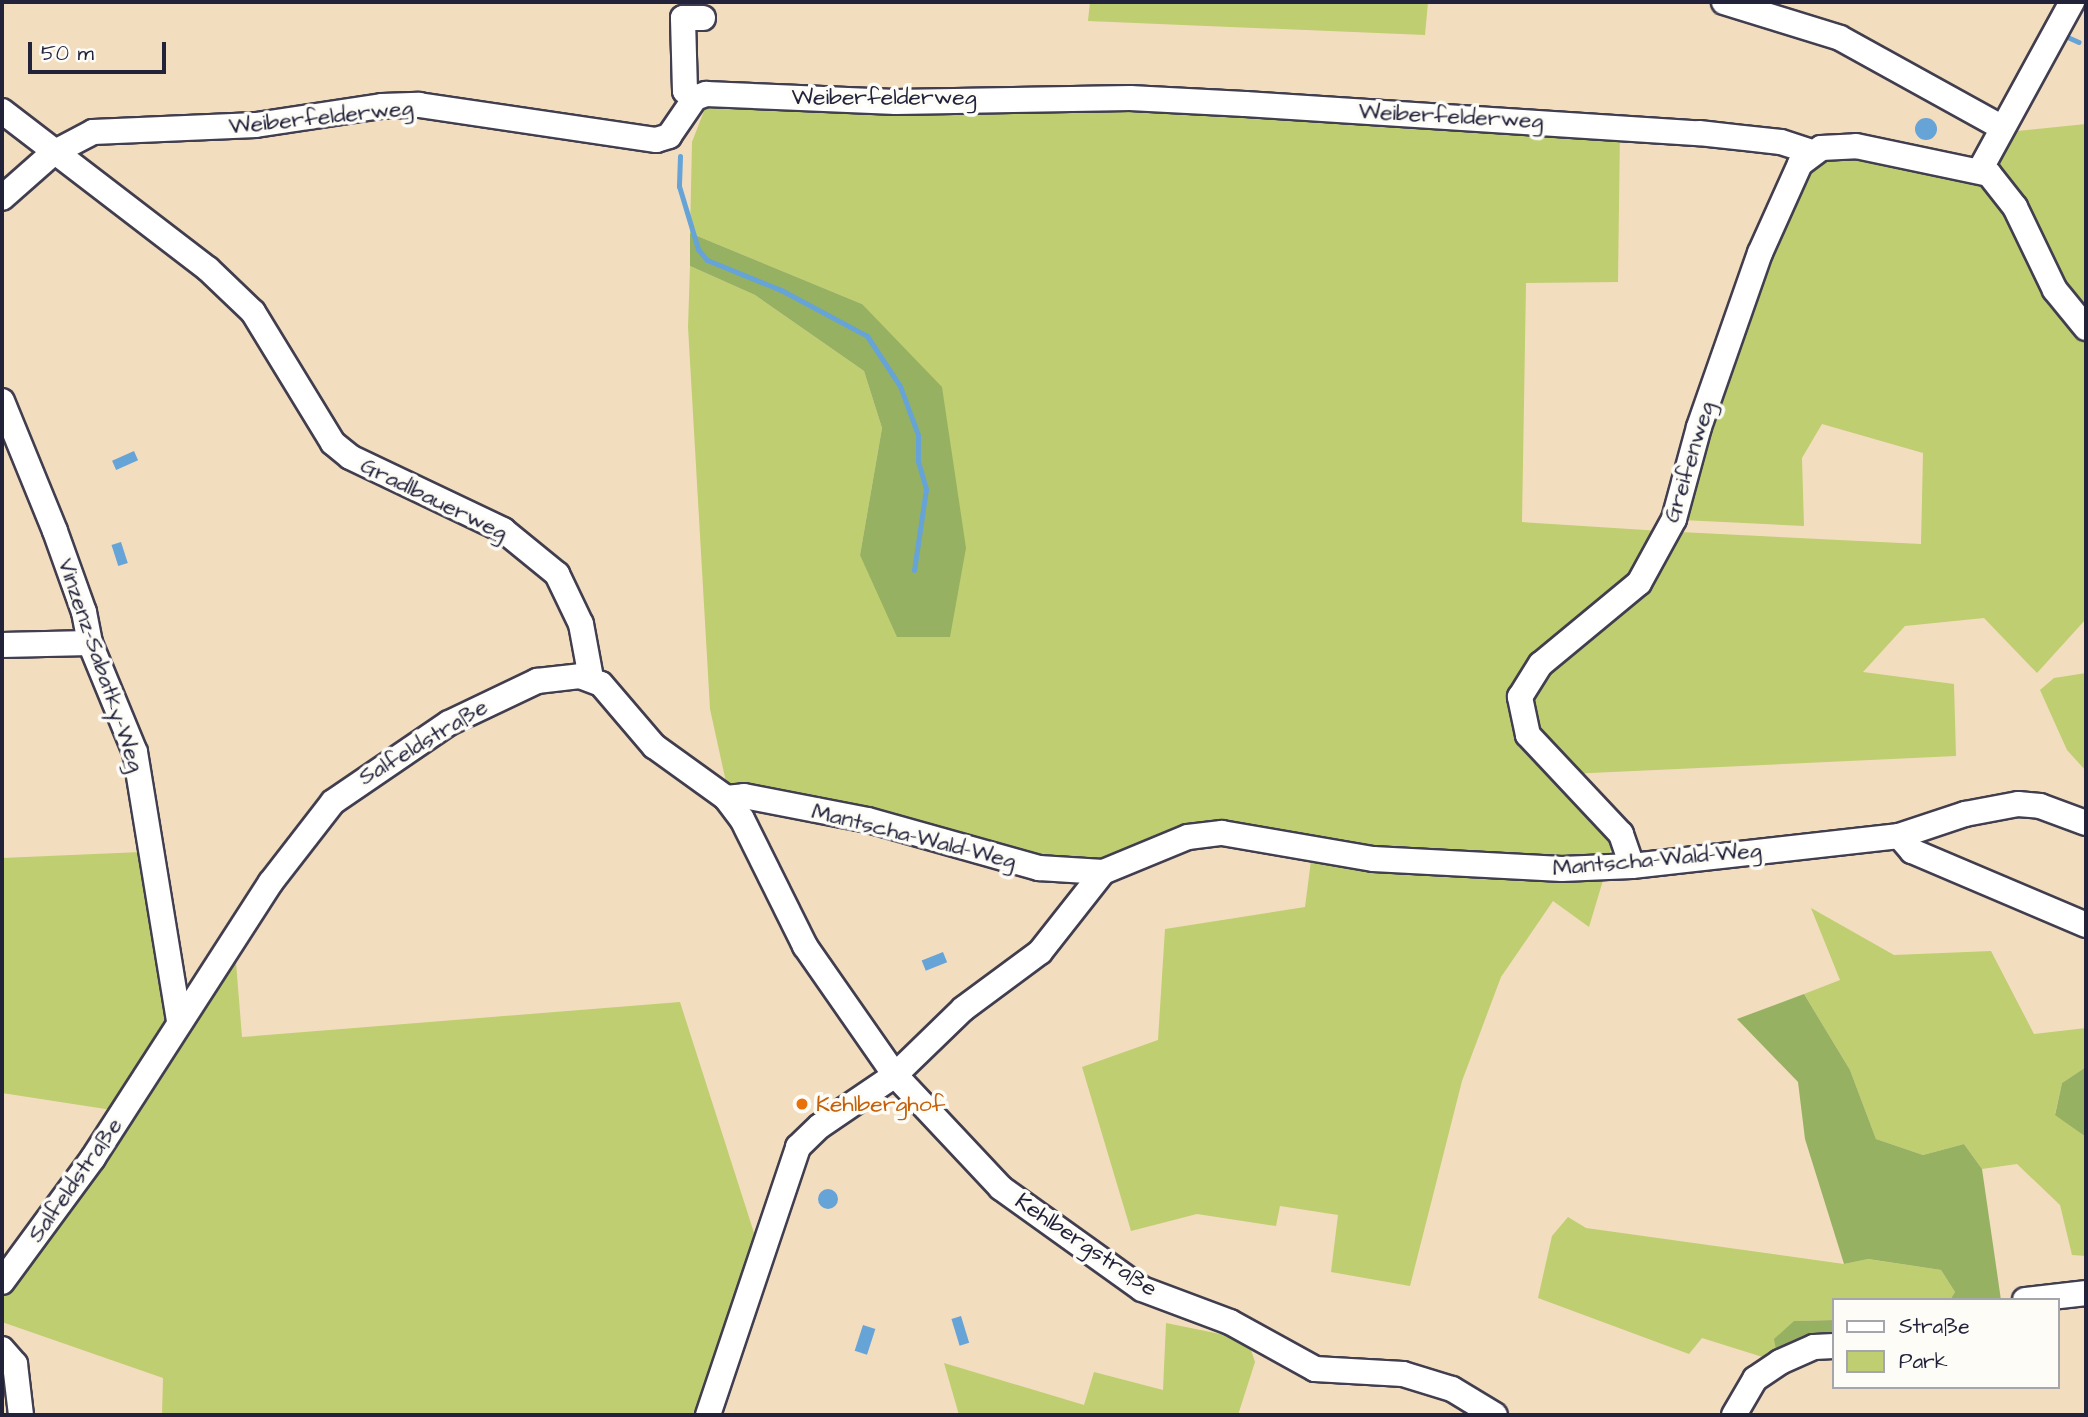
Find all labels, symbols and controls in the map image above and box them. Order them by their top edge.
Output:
scale bar [32,28,170,72]
text: 50 m [41,39,94,68]
street label: Weiberfelderweg [791,83,977,111]
street label: Weiberfelderweg [227,94,415,140]
street label: Weiberfelderweg [1358,97,1544,135]
street label: Greifenweg [1658,398,1720,526]
street label: Gradlbauerweg [356,452,512,546]
street label: Vinzenz-Sabatky-Weg [52,555,150,775]
street label: Salfeldstraße [353,693,493,791]
street label: Mantscha-Wald-Weg [809,797,1019,875]
street label: Mantscha-Wald-Weg [1551,836,1763,882]
place label: Kehlberghof [816,1090,945,1118]
marker: Kehlberghof [794,1096,810,1112]
street label: Salfeldstraße [22,1112,128,1248]
street label: Kehlbergstraße [1010,1187,1162,1303]
legend [1832,1298,2060,1389]
text: Straße [1899,1312,1970,1341]
text: Park [1899,1347,1948,1376]

